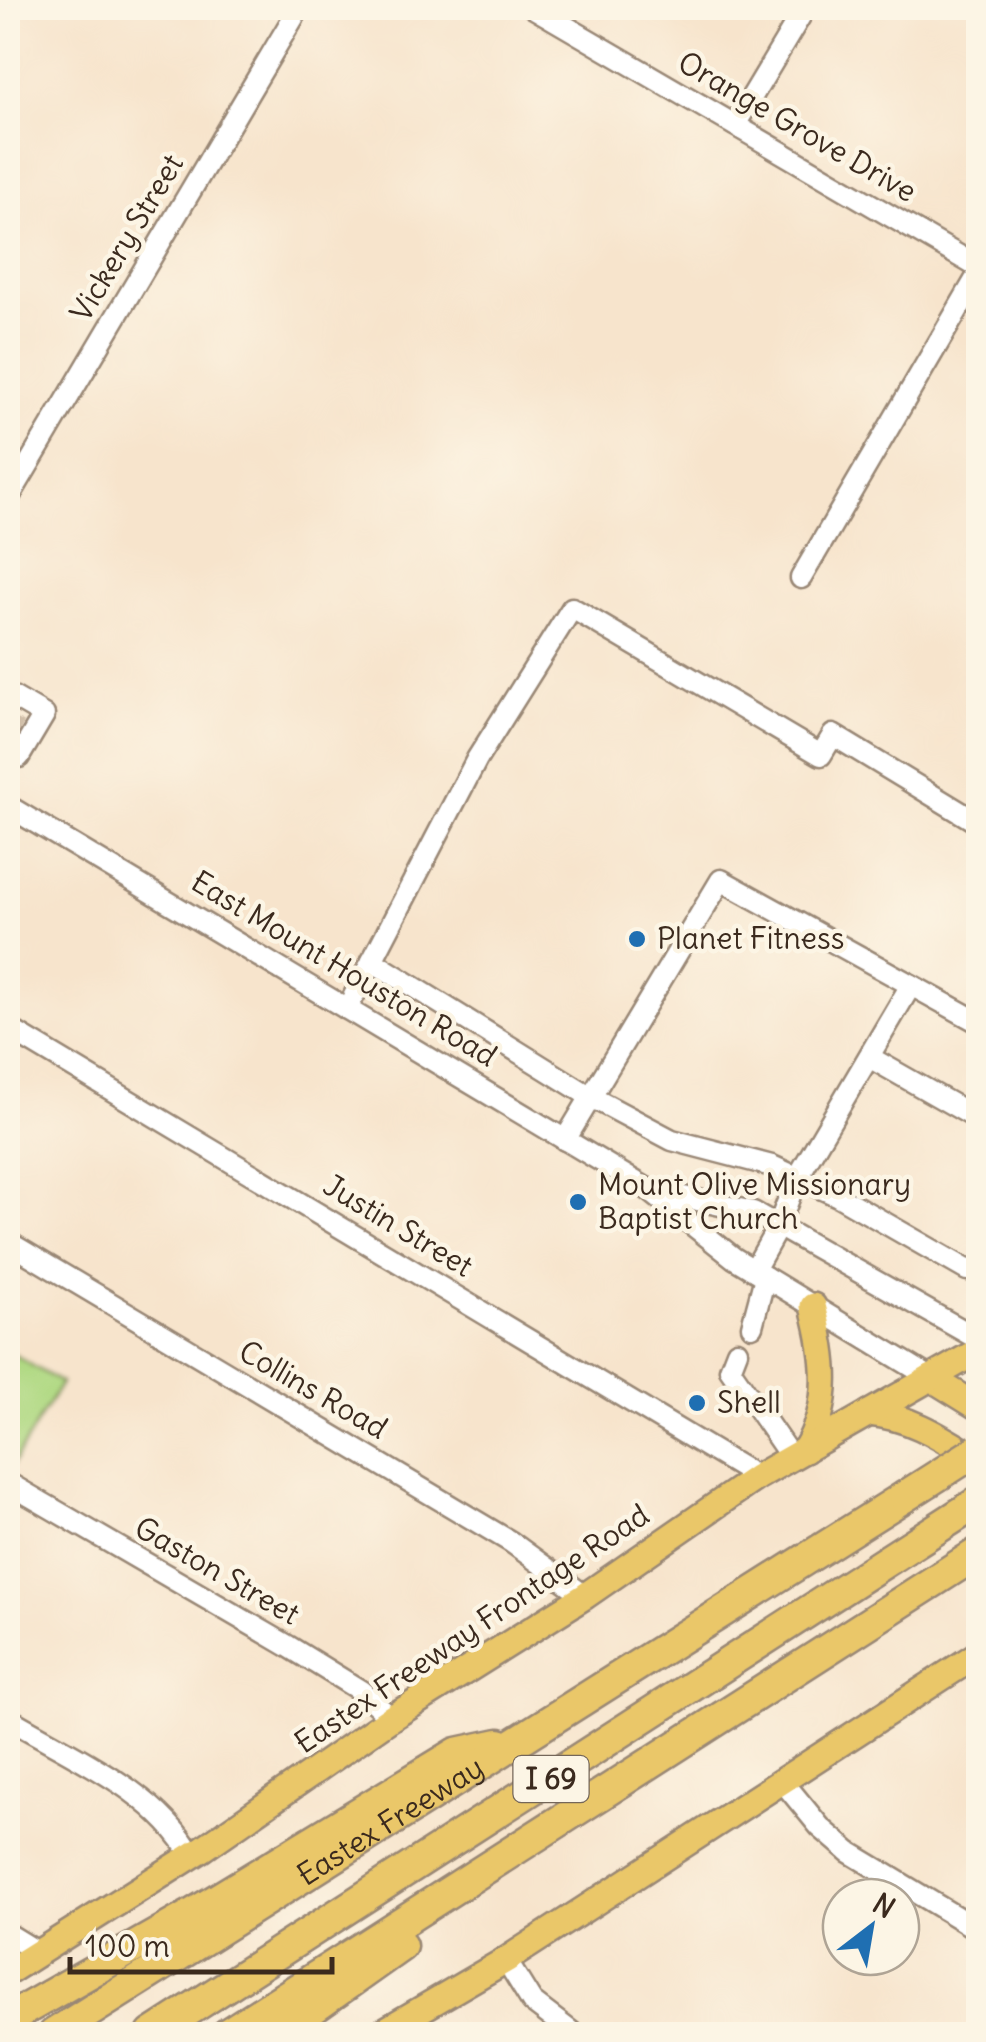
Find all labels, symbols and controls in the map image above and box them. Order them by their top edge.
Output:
street label: Orange Grove Drive [672,42,923,210]
street label: Vickery Street [61,147,191,328]
street label: East Mount Houston Road [185,862,504,1074]
place label: Planet Fitness [657,919,844,957]
marker: Planet Fitness [626,928,648,950]
place label: Mount Olive Missionary Baptist Church [598,1165,911,1237]
street label: Justin Street [317,1166,480,1285]
marker: Mount Olive Missionary Baptist Church [567,1191,589,1213]
street label: Collins Road [233,1331,394,1447]
place label: Shell [717,1383,781,1421]
marker: Shell [686,1392,708,1414]
street label: Eastex Freeway Frontage Road [287,1495,656,1761]
street label: Gaston Street [128,1508,307,1633]
street label: Eastex Freeway [290,1748,490,1894]
road number: I 69 [514,1756,588,1802]
north arrow [821,1877,921,1977]
text: N [866,1885,901,1926]
scale bar [70,1912,332,1974]
text: 100 m [85,1927,170,1965]

